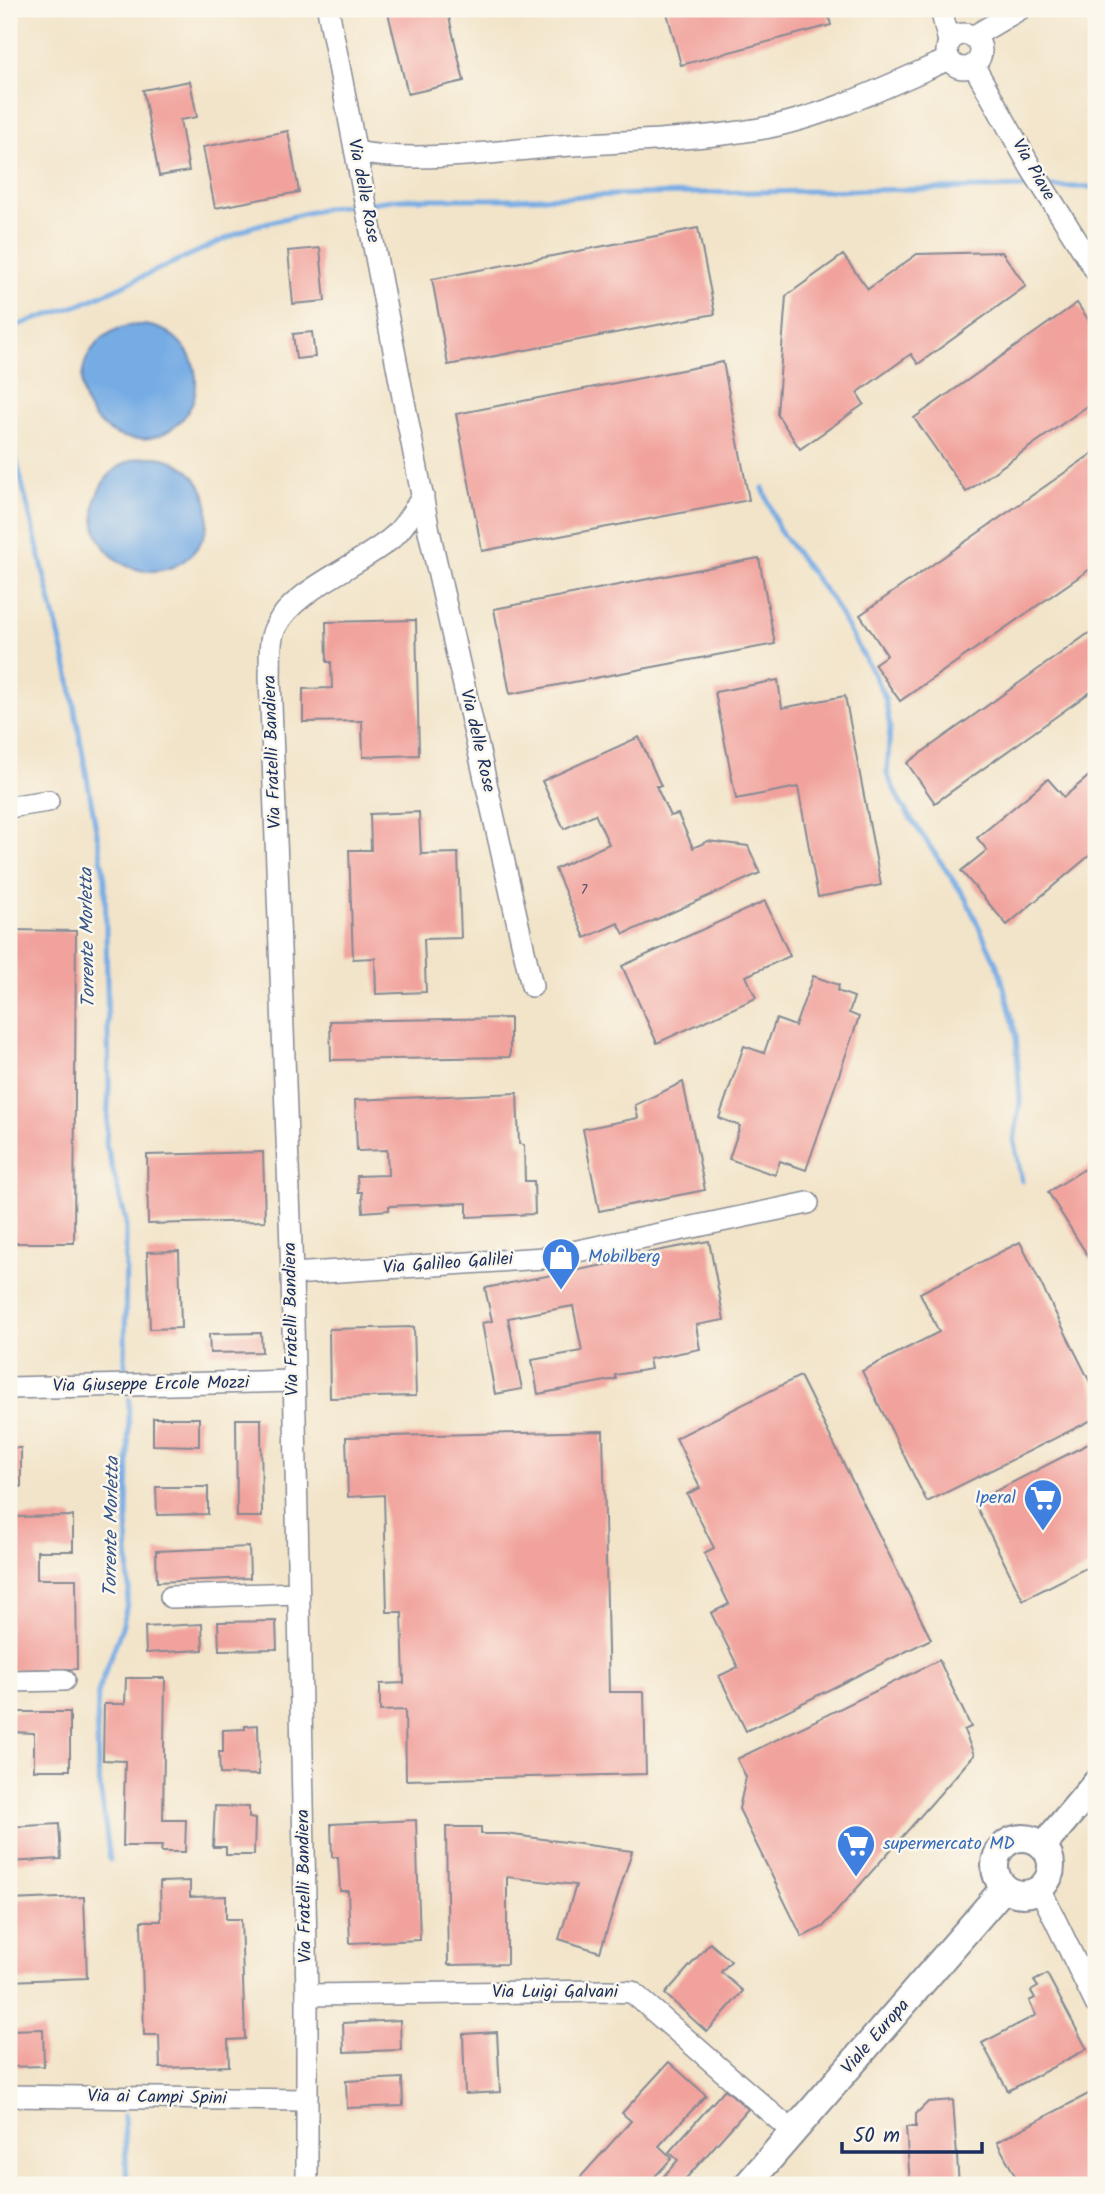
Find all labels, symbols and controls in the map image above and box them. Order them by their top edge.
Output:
street label: Via Piave [1004,133,1062,207]
street label: Via delle Rose [339,137,387,245]
street label: Via Fratelli Bandiera [256,675,290,829]
street label: Via delle Rose [451,686,503,796]
water label: Torrente Morletta [72,867,104,1008]
house number: 7 [581,879,588,901]
shop icon: Mobilberg [540,1236,582,1291]
street label: Via Fratelli Bandiera [276,1242,308,1396]
place label: Mobilberg [588,1243,661,1272]
street label: Via Galileo Galilei [382,1245,515,1283]
street label: Via Giuseppe Ercole Mozzi [52,1369,250,1401]
water label: Torrente Morletta [96,1456,128,1597]
supermarket icon: Iperal [1022,1477,1064,1532]
place label: Iperal [975,1484,1017,1513]
street label: Via Fratelli Bandiera [289,1809,321,1963]
supermarket icon: supermercato MD [835,1823,877,1878]
place label: supermercato MD [883,1830,1015,1859]
street label: Via Luigi Galvani [492,1978,619,2007]
street label: Viale Europa [835,1993,917,2081]
street label: Via ai Campi Spini [87,2082,228,2114]
scale bar [842,2110,982,2154]
text: 50 m [853,2120,900,2153]

